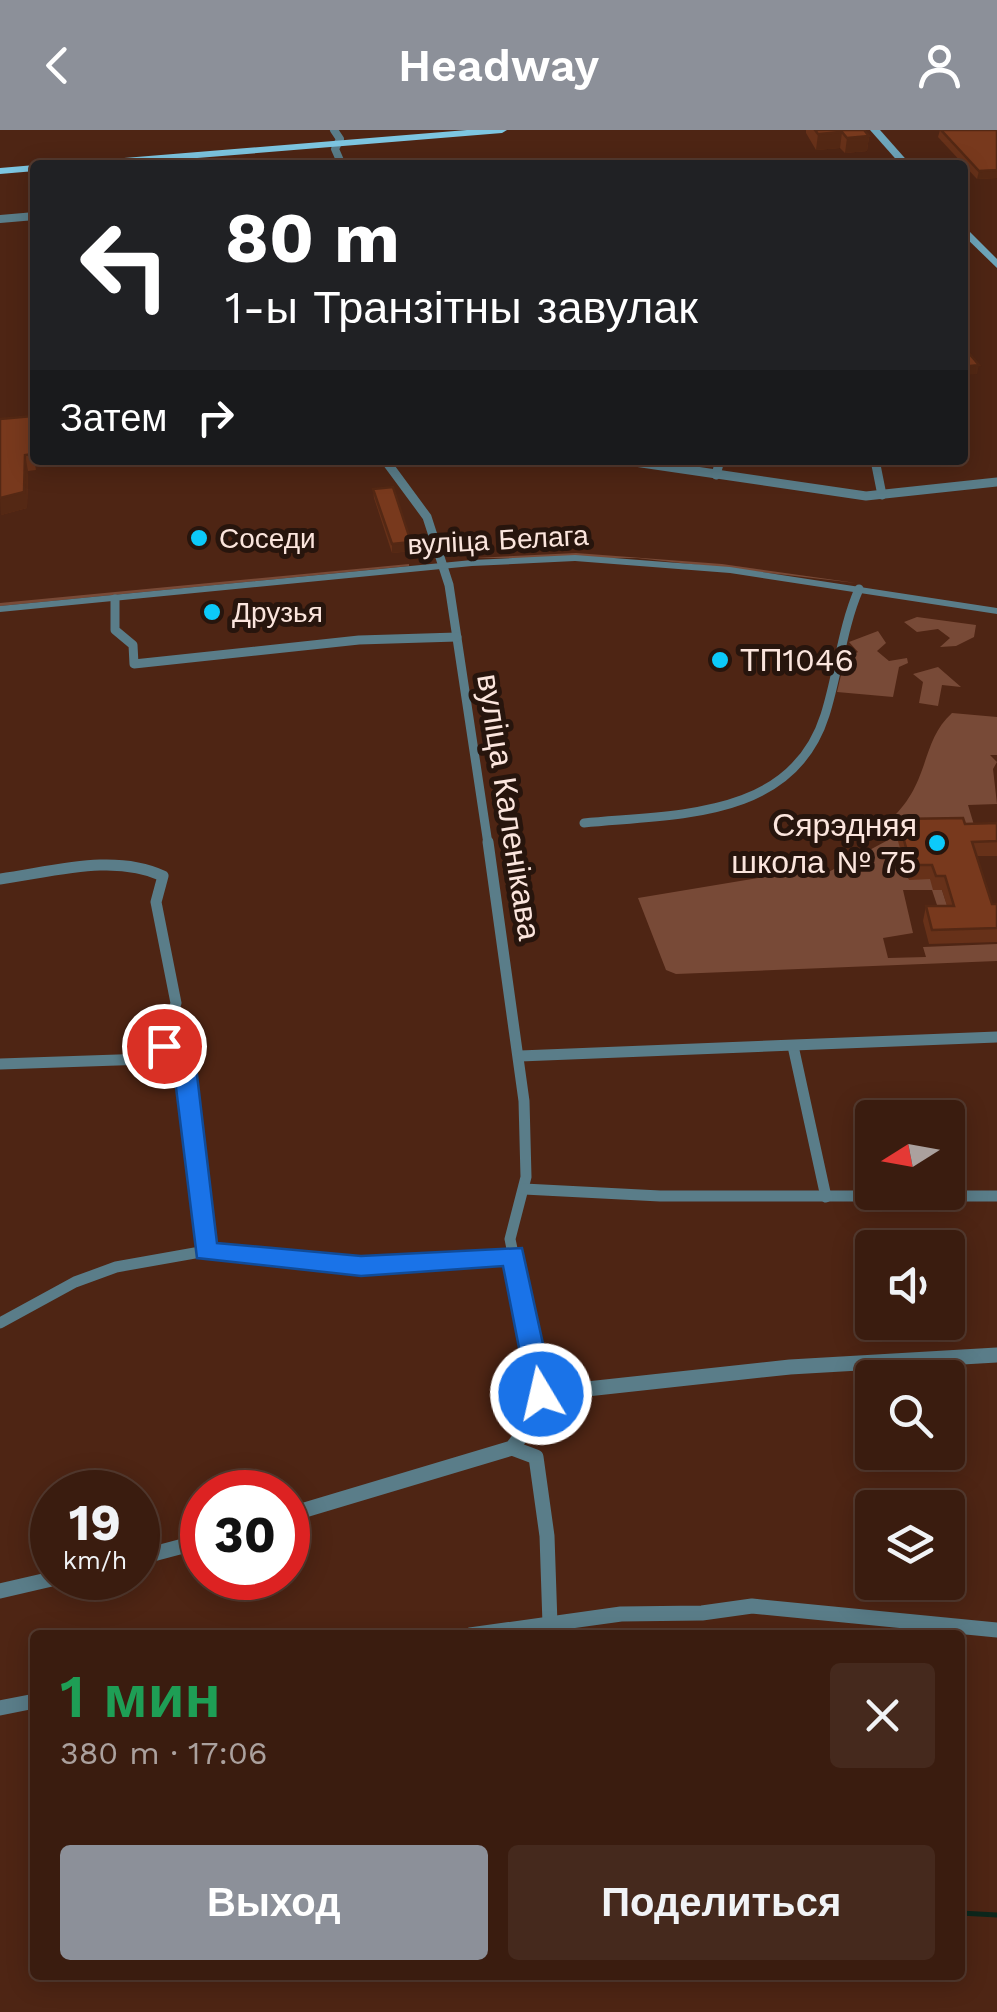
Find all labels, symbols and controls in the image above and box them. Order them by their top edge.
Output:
icon: back [30,38,85,93]
icon: person [912,38,967,93]
text: Headway [398,39,599,92]
text: 80 m [225,197,400,279]
icon: left [60,200,190,330]
text: 1-ы Транзітны завулак [225,281,698,334]
icon: right [188,390,243,445]
text: Затем [60,396,168,440]
street label: вуліца Белага [407,519,590,561]
place label: Соседи [219,522,316,555]
marker: Соседи [188,527,210,549]
place label: Друзья [232,596,323,629]
marker: Друзья [201,601,223,623]
place label: ТП1046 [740,641,854,679]
marker: ТП1046 [709,649,731,671]
street label: вуліца Каленікава [469,671,549,943]
place label: Сярэдняя школа № 75 [731,806,917,881]
marker: Сярэдняя школа № 75 [926,832,948,854]
pin [122,1004,207,1089]
icon: arrive [137,1019,192,1074]
north arrow [855,1100,965,1210]
map controls [855,1100,965,1600]
button: sound [855,1230,965,1340]
position arrow [489,1342,593,1446]
button: search [855,1360,965,1470]
speed limit sign: 30 [180,1470,310,1600]
button: layers [855,1490,965,1600]
text: 19 [69,1493,121,1552]
text: km/h [63,1546,127,1575]
text: 1 мин [60,1661,221,1732]
button: close [830,1663,935,1768]
text: 380 m · 17:06 [60,1734,267,1772]
button: Выход [60,1845,488,1960]
button: Поделиться [508,1845,935,1960]

